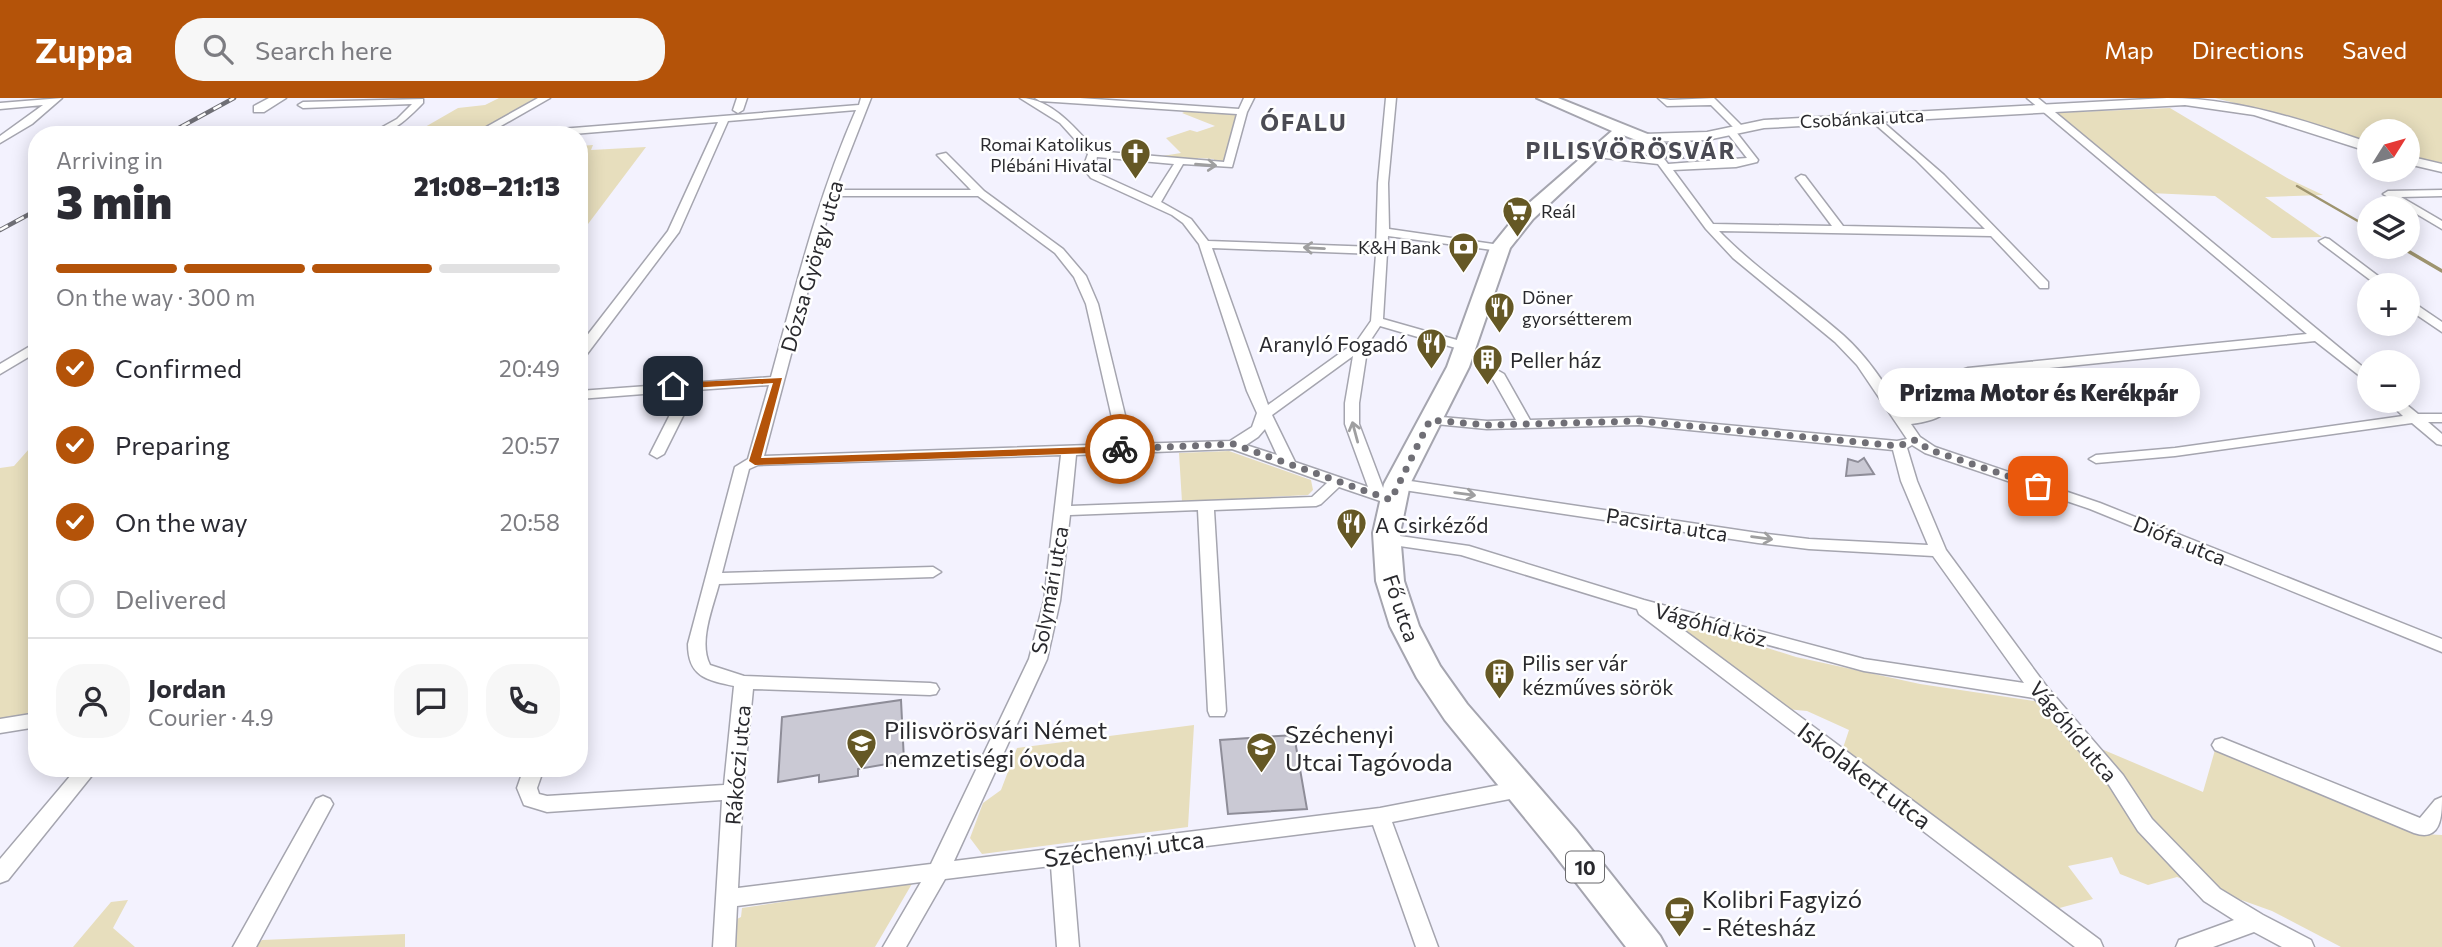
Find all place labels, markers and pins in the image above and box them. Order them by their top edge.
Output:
place label: Romai Katolikus Plébáni Hivatal [980,133,1112,176]
church icon: Romai Katolikus Plébáni Hivatal [1118,137,1152,181]
supermarket icon: Reál [1501,194,1535,238]
place label: Reál [1541,200,1576,222]
bank icon: K&H Bank [1447,230,1481,274]
place label: K&H Bank [1358,236,1441,258]
place label: Döner gyorsétterem [1522,286,1632,329]
restaurant icon: Döner gyorsétterem [1482,290,1516,334]
restaurant icon: Aranyló Fogadó [1414,326,1448,370]
place label: Aranyló Fogadó [1259,331,1408,356]
building icon: Peller ház [1470,342,1504,386]
place label: Peller ház [1510,347,1601,372]
pin [643,356,703,416]
callout: Prizma Motor és Kerékpár [1877,367,2199,416]
pin [2008,456,2068,516]
restaurant icon: A Csirkéződ [1335,507,1369,551]
place label: A Csirkéződ [1375,512,1488,537]
place label: Pilis ser vár kézműves sörök [1522,650,1674,699]
building icon: Pilis ser vár kézműves sörök [1482,657,1516,701]
place label: Pilisvörösvári Német nemzetiségi óvoda [884,715,1107,772]
place label: Széchenyi Utcai Tagóvoda [1285,719,1453,776]
school or university icon: Pilisvörösvári Német nemzetiségi óvoda [844,726,878,770]
school or university icon: Széchenyi Utcai Tagóvoda [1245,730,1279,774]
place label: Kolibri Fagyizó - Rétesház [1702,884,1862,941]
cafe icon: Kolibri Fagyizó - Rétesház [1662,895,1696,939]

